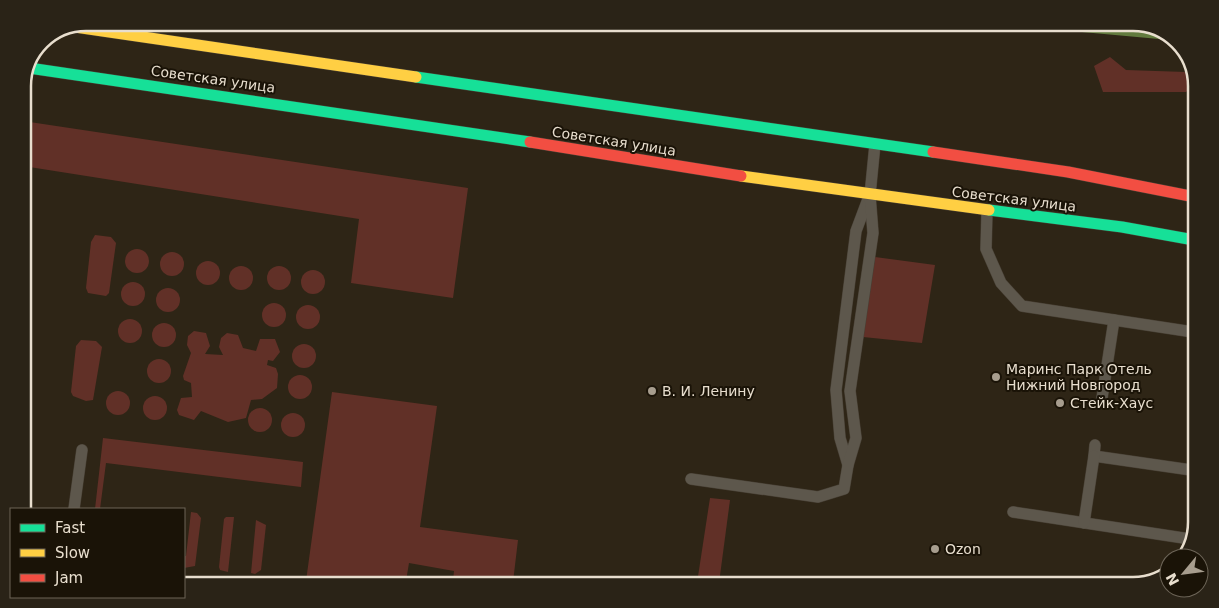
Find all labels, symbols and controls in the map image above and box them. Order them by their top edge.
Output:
street label: Советская улица [150,62,276,96]
street label: Советская улица [551,123,677,159]
street label: Советская улица [951,183,1077,215]
place label: Маринс Парк Отель Нижний Новгород [1006,361,1152,393]
marker: Маринс Парк Отель Нижний Новгород [990,371,1002,383]
place label: В. И. Ленину [662,383,755,399]
marker: В. И. Ленину [646,385,658,397]
place label: Стейк-Хаус [1070,395,1153,411]
marker: Стейк-Хаус [1054,397,1066,409]
legend [10,508,185,598]
text: Fast [55,519,85,537]
place label: Ozon [945,541,981,557]
marker: Ozon [929,543,941,555]
text: Slow [55,544,90,562]
north arrow [1159,548,1209,598]
text: Jam [54,569,83,587]
text: N [1163,570,1182,588]

